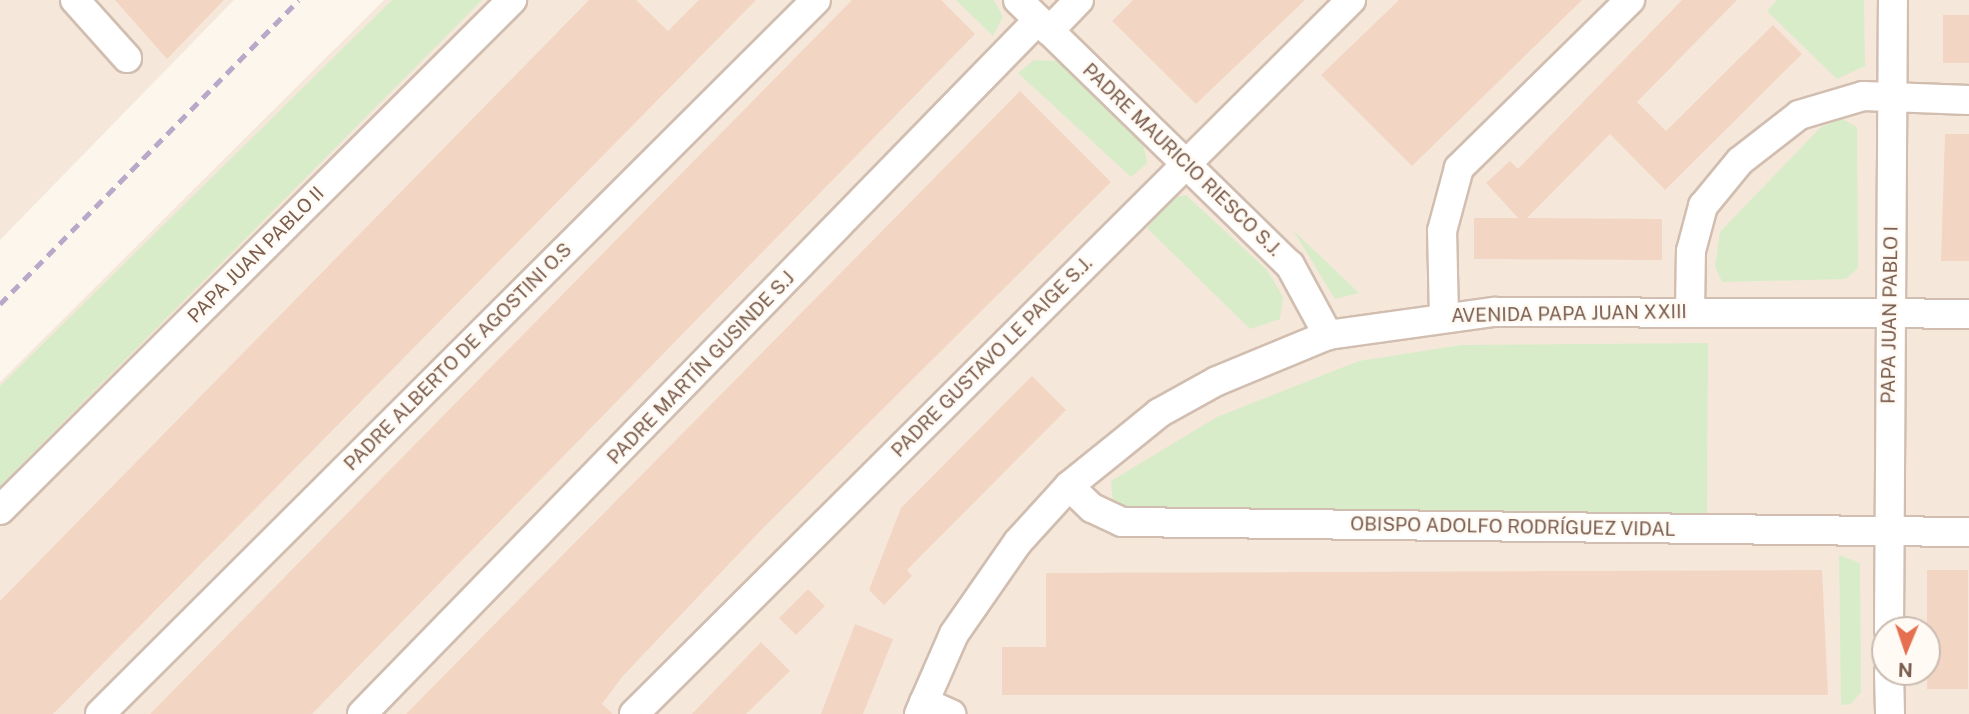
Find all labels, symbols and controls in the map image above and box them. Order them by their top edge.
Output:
street label: PADRE MAURICIO RIESCO S.J. [1078,59,1286,261]
street label: PAPA JUAN PABLO II [183,182,329,328]
street label: PAPA JUAN PABLO I [1877,226,1903,404]
street label: PADRE ALBERTO DE AGOSTINI O.S [339,238,577,476]
street label: PADRE GUSTAVO LE PAIGE S.J. [887,252,1097,462]
street label: PADRE MARTÍN GUSINDE S.J [603,267,799,469]
street label: AVENIDA PAPA JUAN XXIII [1451,301,1687,327]
street label: OBISPO ADOLFO RODRÍGUEZ VIDAL [1350,513,1676,541]
north arrow [1871,616,1941,686]
text: N [1898,659,1913,681]

